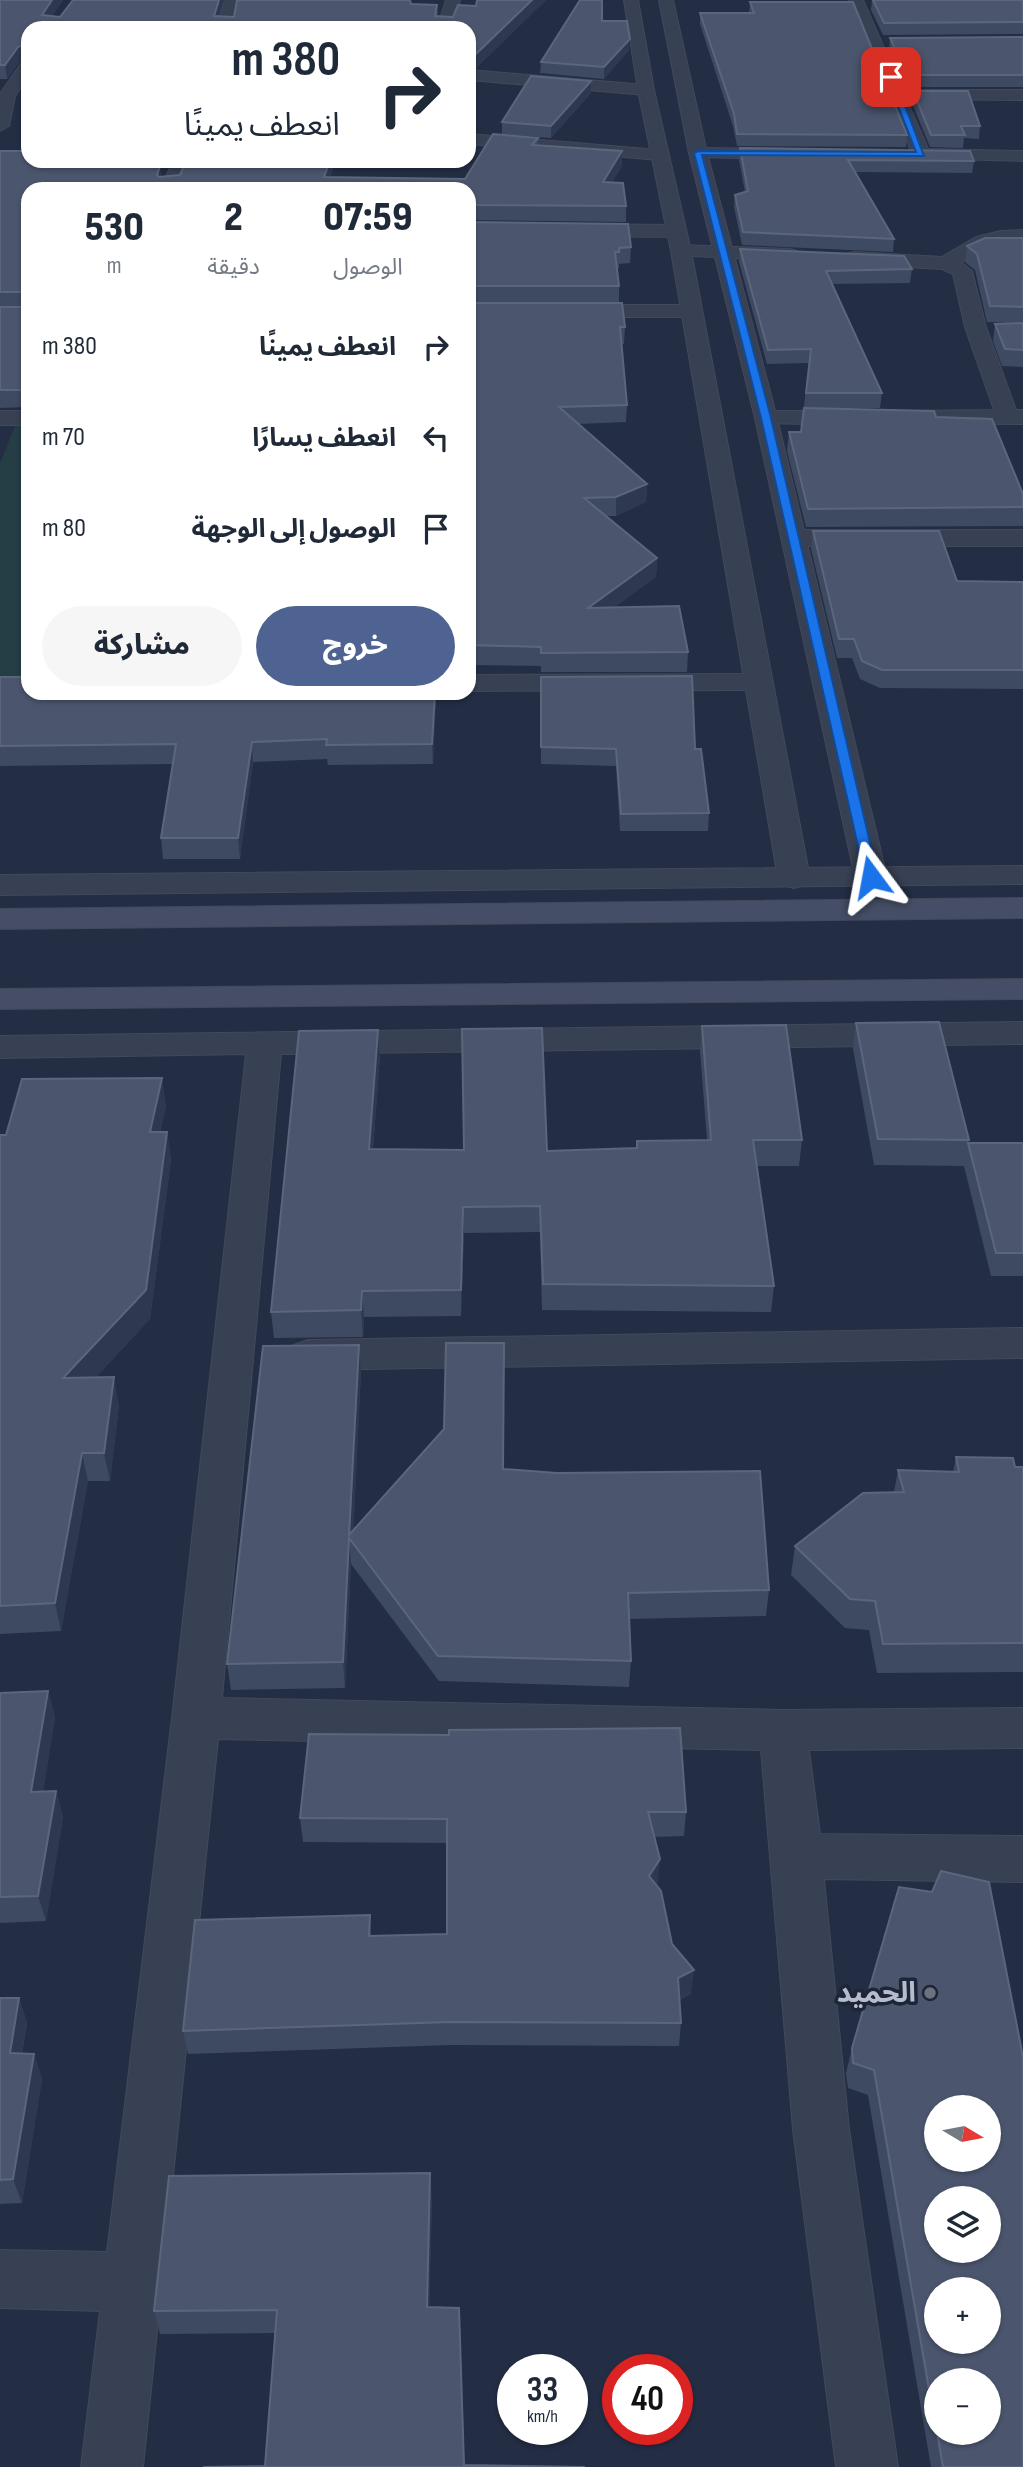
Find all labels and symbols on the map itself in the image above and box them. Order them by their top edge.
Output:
pin [861,47,921,107]
position arrow [834,840,908,914]
place label: الحميد [837,1977,916,2010]
marker: الحميد [922,1985,938,2001]
north arrow [924,2095,1001,2172]
speed limit sign: 40 [602,2354,693,2445]

